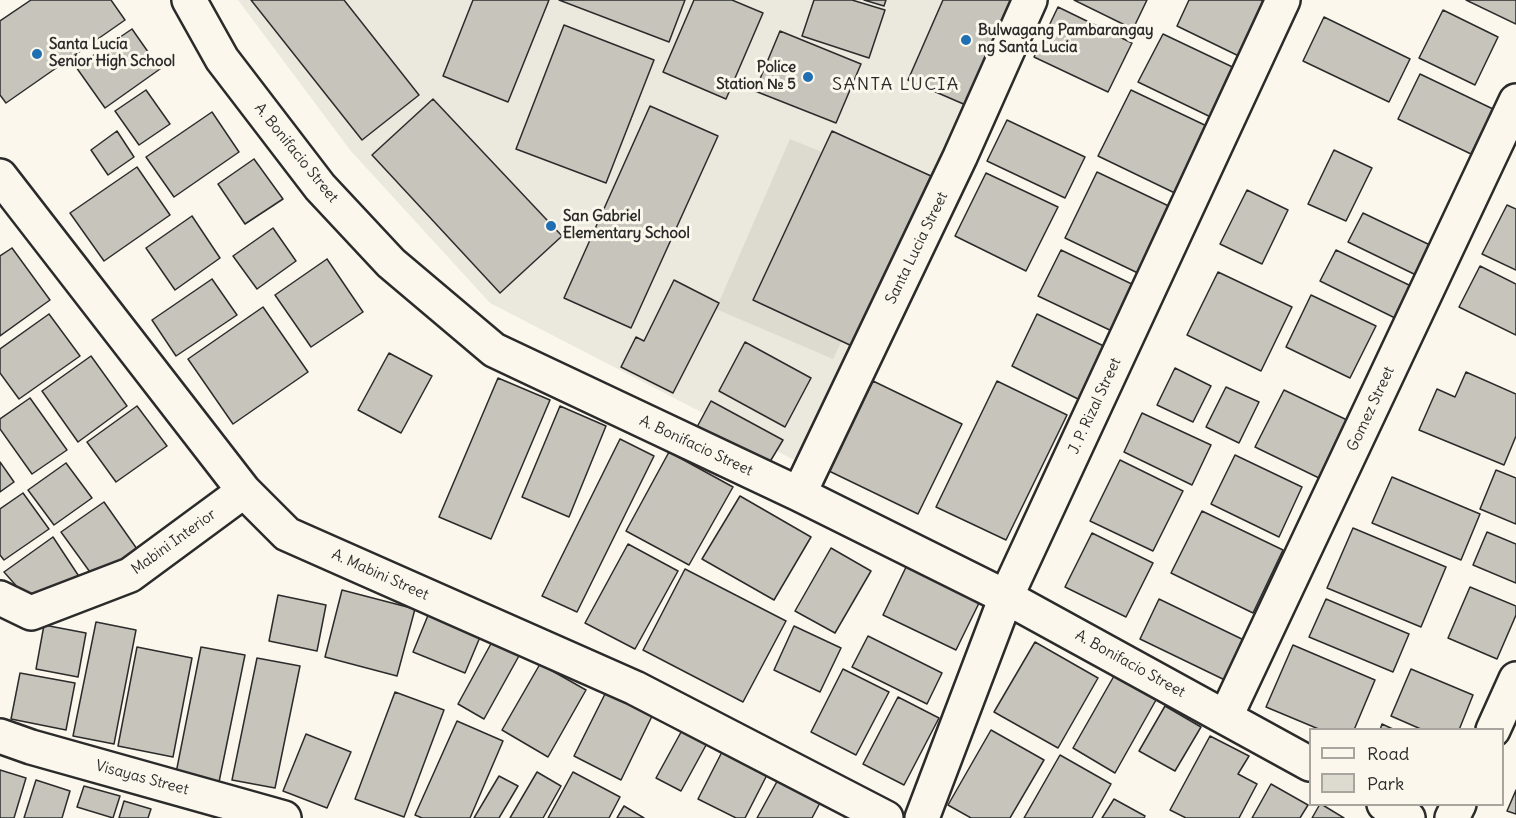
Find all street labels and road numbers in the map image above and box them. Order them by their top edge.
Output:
street label: A. Bonifacio Street [250,100,342,206]
street label: Santa Lucia Street [882,189,952,307]
street label: J. P. Rizal Street [1065,355,1125,457]
street label: Gomez Street [1344,364,1398,454]
street label: A. Bonifacio Street [637,412,755,480]
street label: Mabini Interior [128,505,220,579]
street label: A. Mabini Street [329,546,431,604]
street label: A. Bonifacio Street [1072,626,1188,702]
street label: Visayas Street [94,757,190,799]

